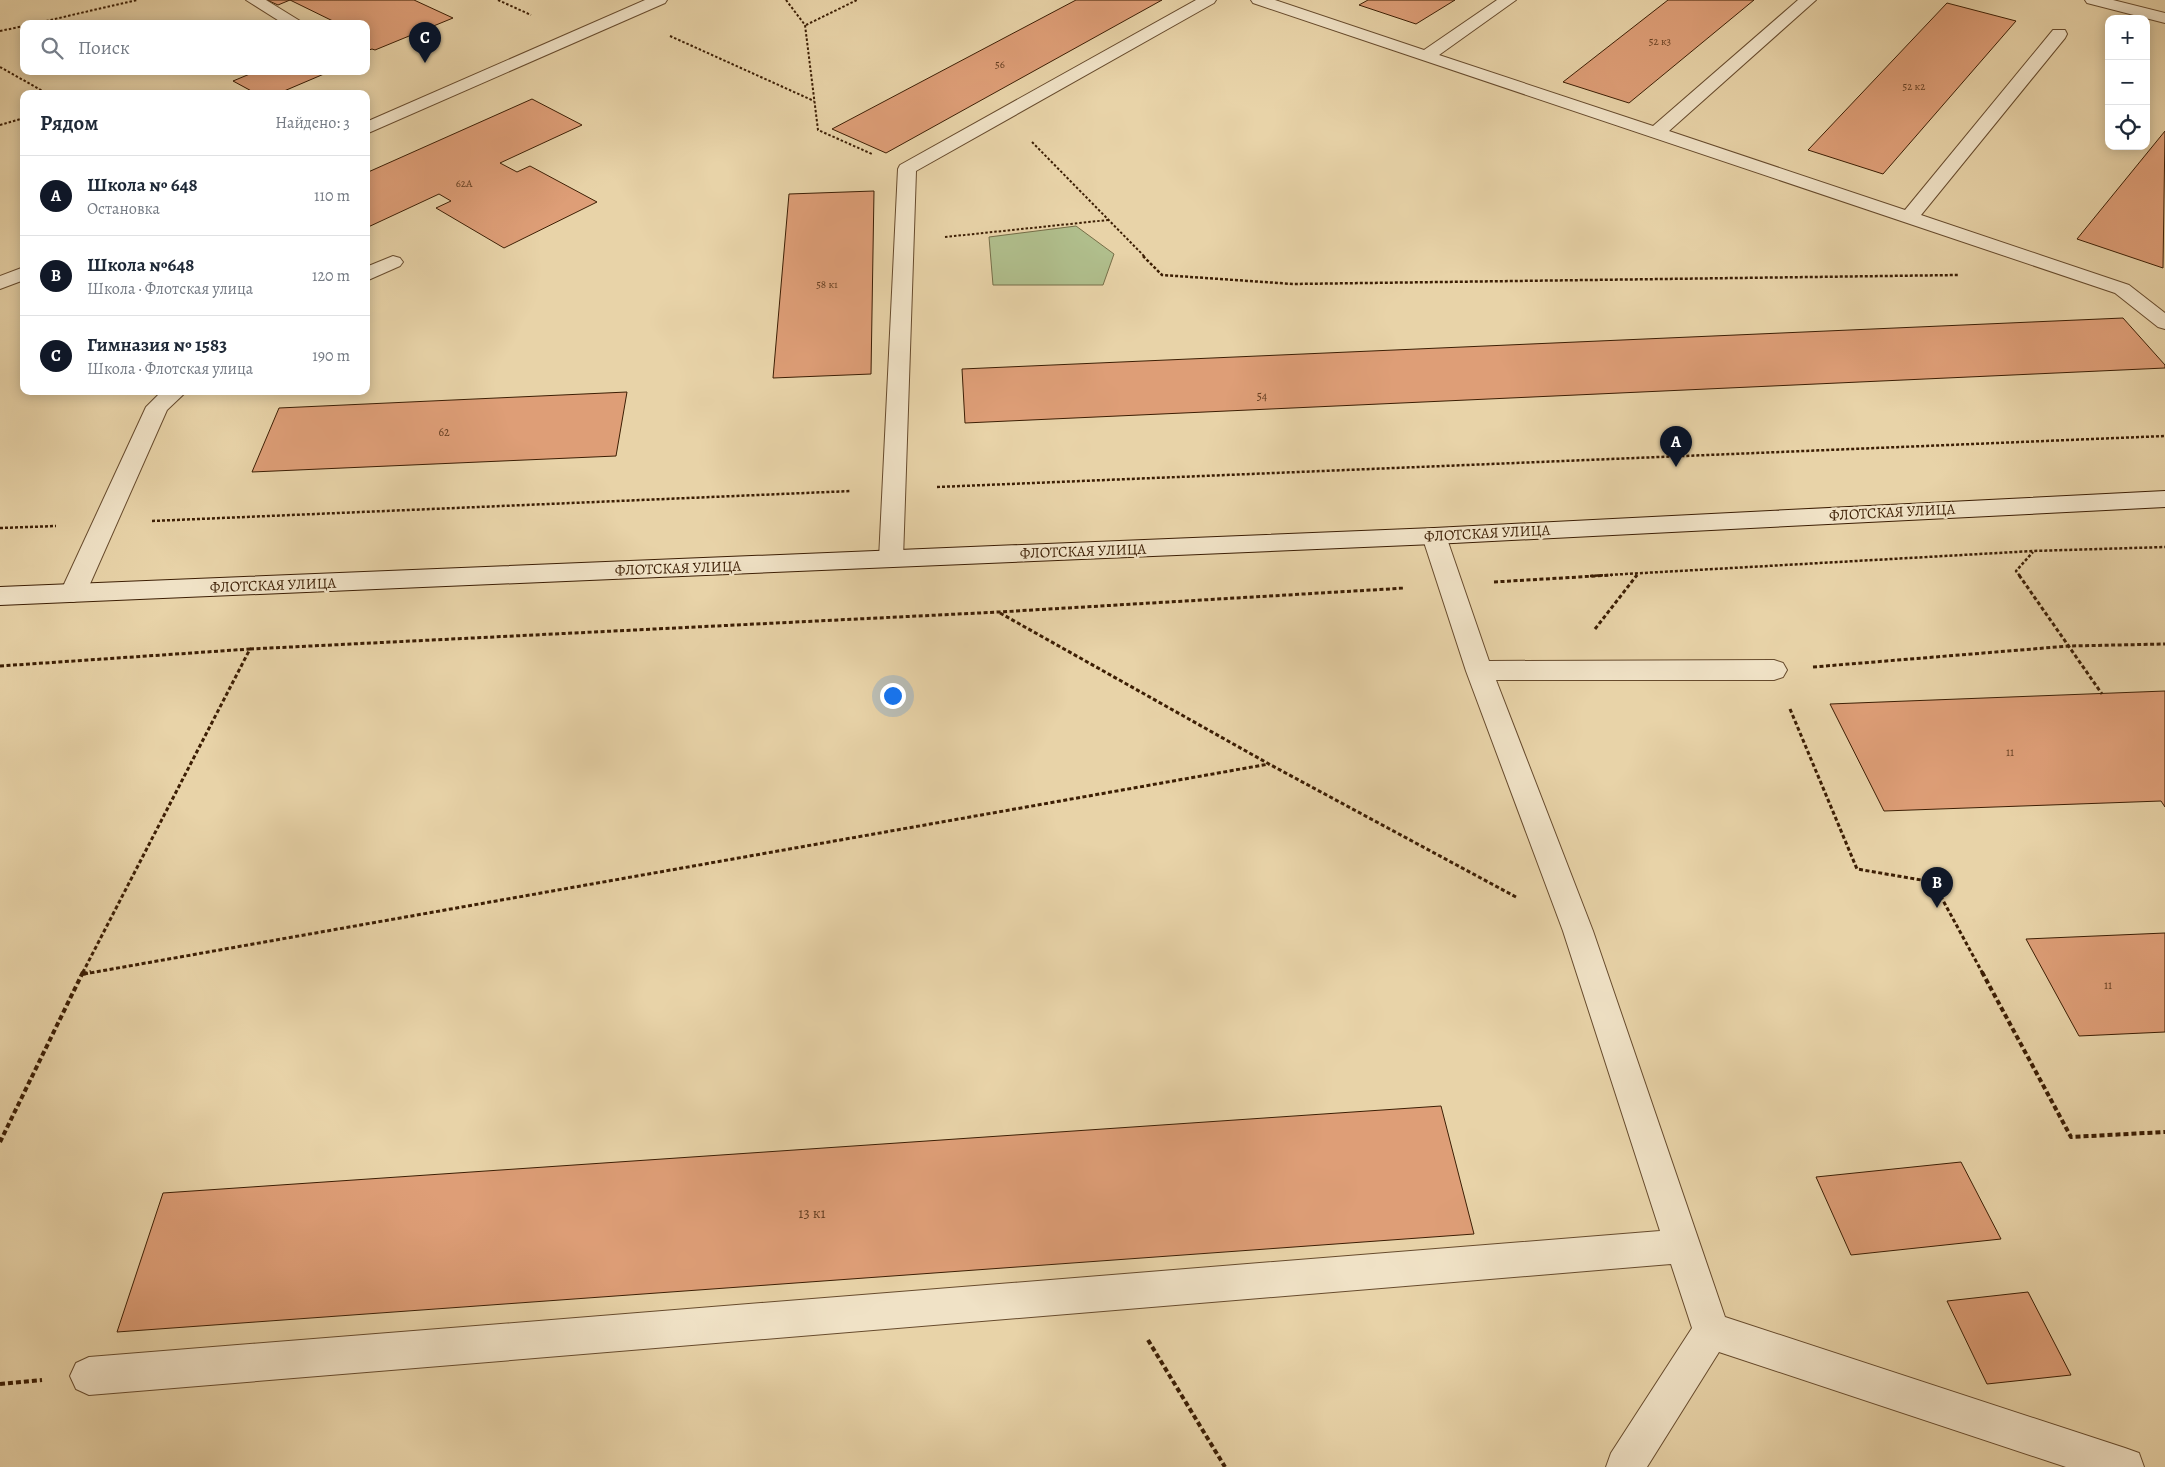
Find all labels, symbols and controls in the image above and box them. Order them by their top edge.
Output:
map controls [2105,15,2150,150]
button: + [2105,15,2150,60]
search box [20,20,370,75]
pin: C [409,22,441,63]
icon: search [38,34,66,62]
house number: 52 к3 [1649,34,1671,49]
text: Поиск [78,35,130,61]
house number: 56 [995,57,1005,72]
button: − [2105,60,2150,105]
house number: 52 к2 [1902,79,1926,94]
button: locate [2105,105,2150,150]
text: Рядом [40,109,98,137]
text: Найдено: 3 [275,112,350,134]
text: Школа № 648 [87,172,198,198]
house number: 62А [456,176,473,191]
text: A [51,185,61,207]
text: 110 m [314,185,350,207]
text: Остановка [87,198,160,220]
text: Школа №648 [87,252,194,278]
text: B [51,265,61,287]
text: 120 m [312,265,350,287]
house number: 58 к1 [816,277,838,292]
text: Школа · Флотская улица [87,278,253,300]
text: Гимназия № 1583 [87,332,227,358]
text: C [51,345,61,367]
text: 190 m [312,345,350,367]
text: Школа · Флотская улица [87,358,253,380]
house number: 54 [1257,388,1268,404]
house number: 62 [438,424,450,440]
pin: A [1660,426,1692,467]
street label: ФЛОТСКАЯ УЛИЦА [1828,499,1956,525]
street label: ФЛОТСКАЯ УЛИЦА [1423,520,1551,546]
street label: ФЛОТСКАЯ УЛИЦА [1019,539,1147,563]
street label: ФЛОТСКАЯ УЛИЦА [614,556,742,580]
street label: ФЛОТСКАЯ УЛИЦА [209,573,337,597]
your location [880,683,906,709]
house number: 11 [2006,744,2014,760]
pin: B [1921,867,1953,908]
house number: 11 [2104,977,2112,993]
house number: 13 к1 [798,1203,826,1223]

